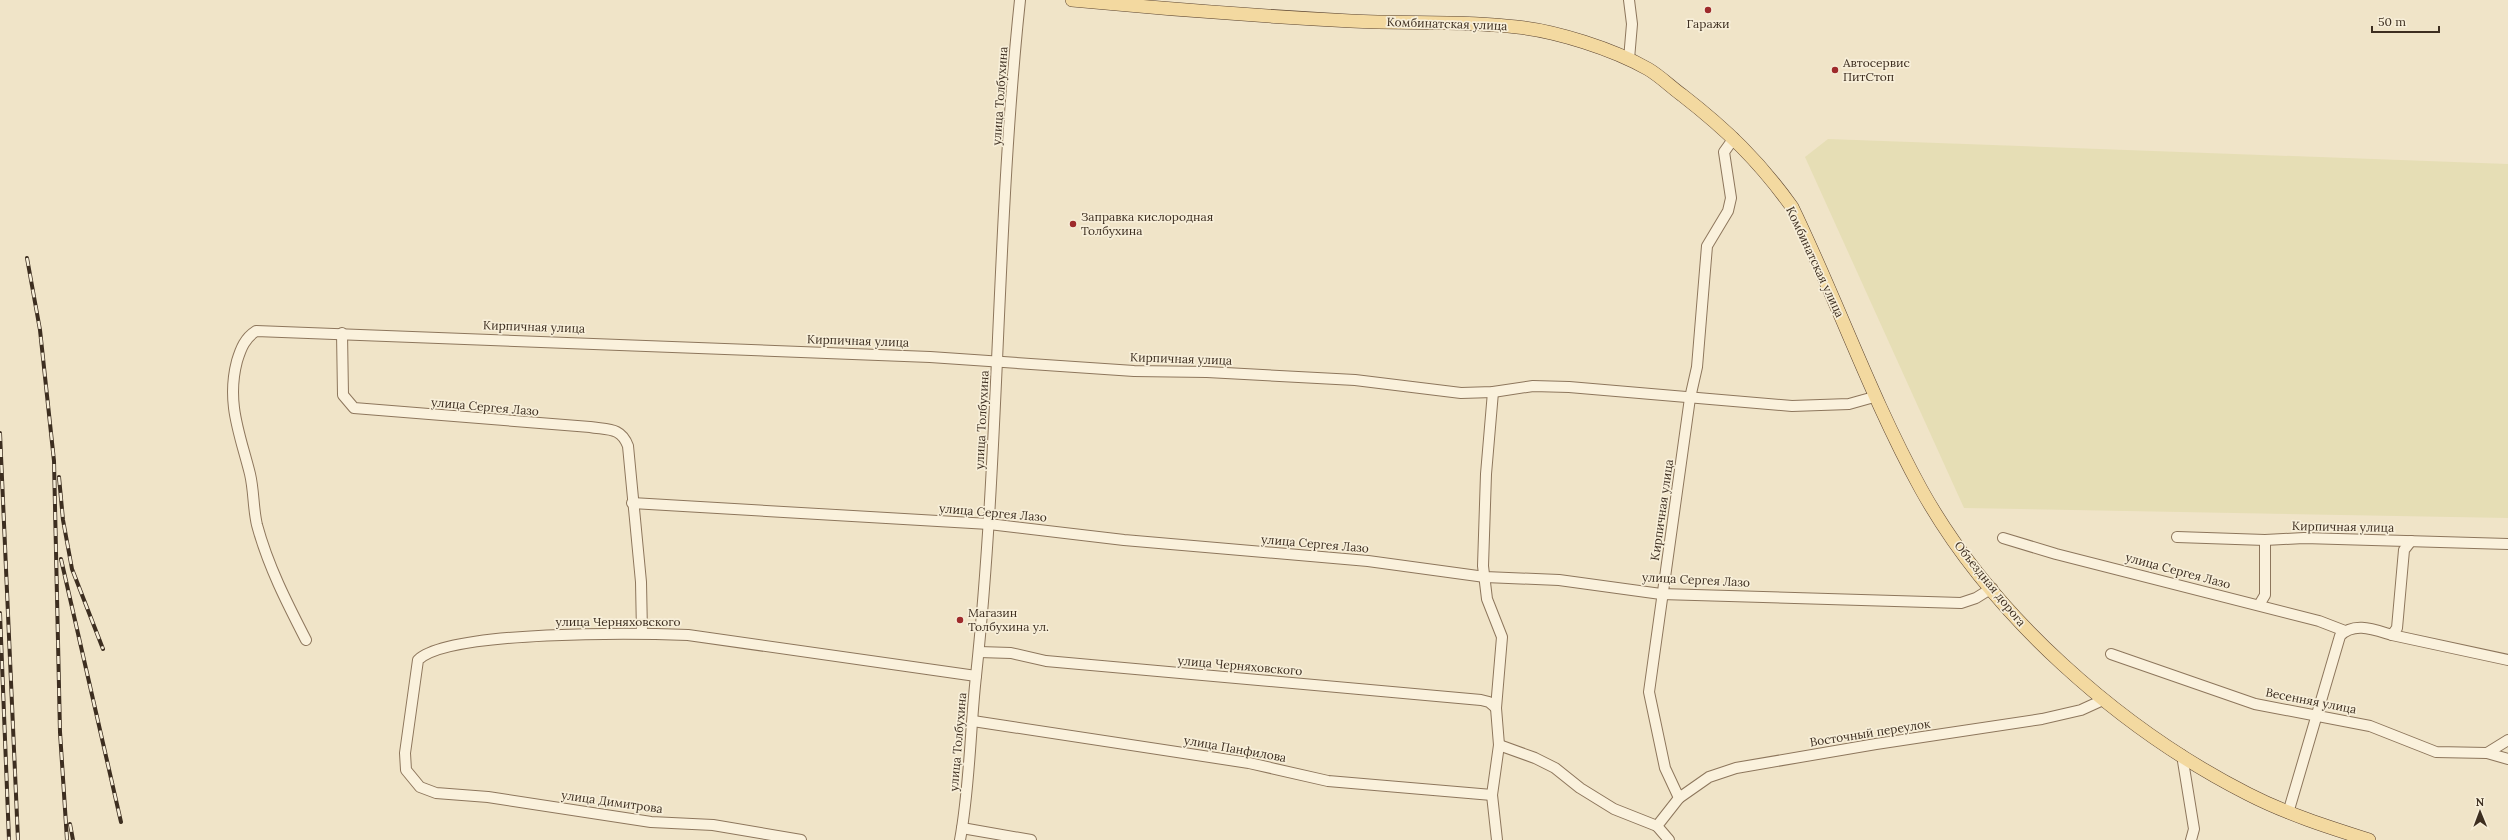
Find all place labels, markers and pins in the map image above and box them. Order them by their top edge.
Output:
marker: Гаражи [1703,5,1713,15]
place label: Гаражи [1687,16,1729,31]
place label: Автосервис ПитСтоп [1842,55,1910,84]
marker: Автосервис ПитСтоп [1830,65,1840,75]
place label: Заправка кислородная Толбухина [1081,209,1213,238]
marker: Заправка кислородная Толбухина [1068,219,1078,229]
place label: Магазин Толбухина ул. [968,605,1049,634]
marker: Магазин Толбухина ул. [955,615,965,625]

